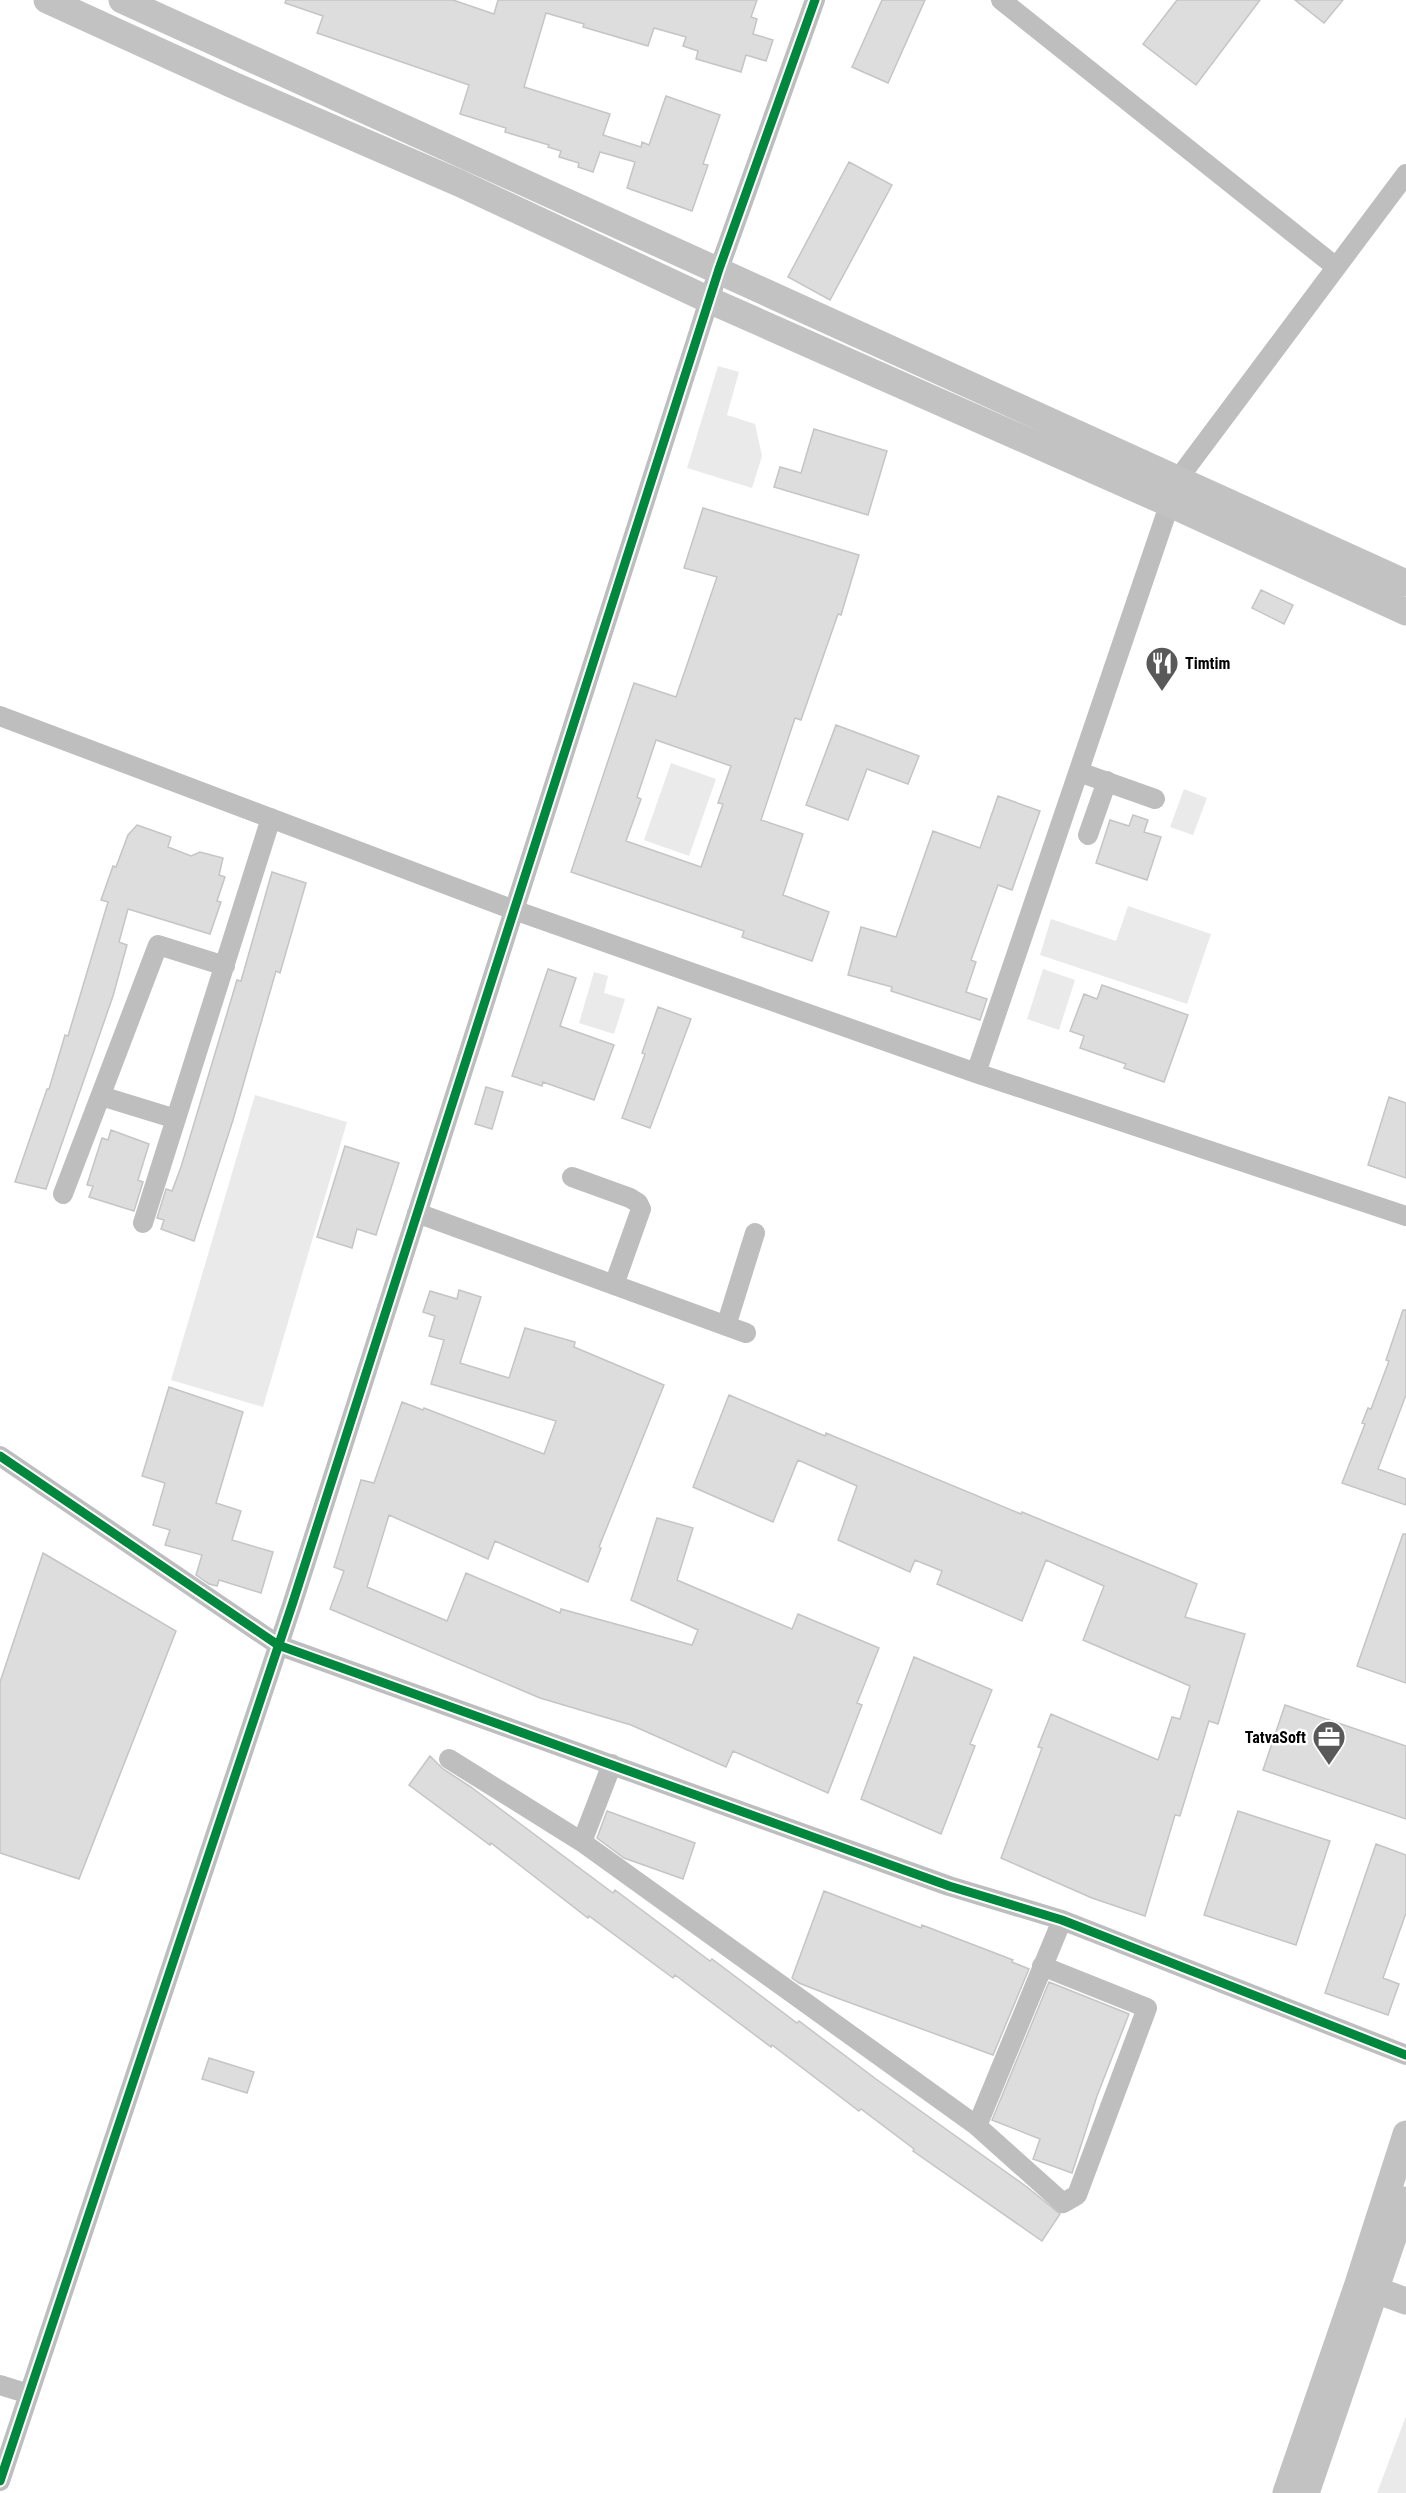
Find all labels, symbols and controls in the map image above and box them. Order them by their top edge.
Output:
restaurant icon: Timtim [1144,645,1180,692]
place label: Timtim [1185,654,1231,673]
office icon: TatvaSoft [1311,1719,1347,1766]
place label: TatvaSoft [1245,1728,1306,1747]

